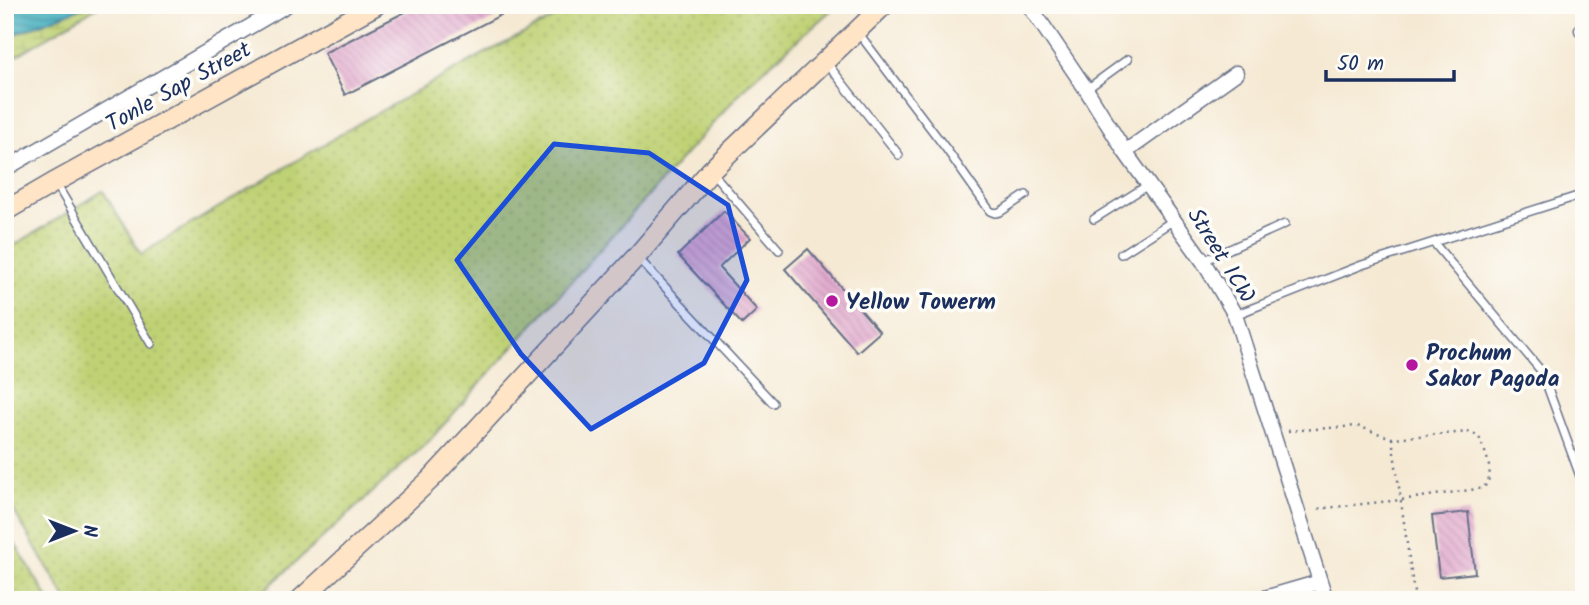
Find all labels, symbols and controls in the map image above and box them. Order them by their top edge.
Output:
street label: Tonle Sap Street [100,32,259,143]
scale bar [1326,38,1454,82]
text: 50 m [1337,48,1384,81]
street label: Street 1CW [1177,201,1264,311]
place label: Yellow Towerm [846,285,996,321]
marker: Yellow Towerm [824,293,840,309]
place label: Prochum Sakor Pagoda [1426,336,1560,398]
marker: Prochum Sakor Pagoda [1404,357,1420,373]
north arrow [38,496,108,566]
text: N [74,525,104,537]

